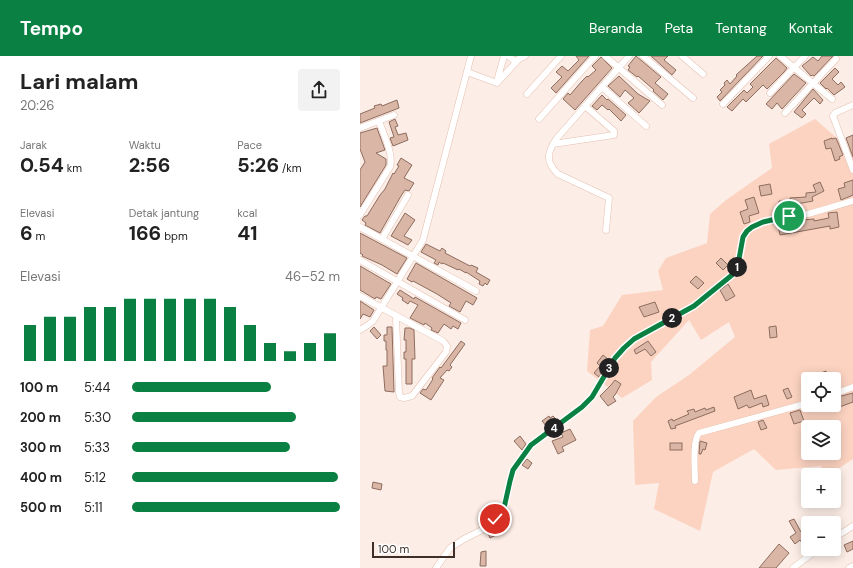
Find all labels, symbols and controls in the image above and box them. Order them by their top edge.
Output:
text: Tempo [20,16,83,41]
text: Beranda [589,19,643,37]
text: Peta [665,19,693,37]
text: Tentang [715,19,767,37]
text: Kontak [789,19,833,37]
text: Lari malam [20,67,138,96]
button: share [298,69,340,111]
text: 20:26 [20,97,55,114]
text: Jarak [20,138,47,152]
text: Waktu [129,138,161,152]
text: Pace [237,138,262,152]
text: 0.54 [20,152,64,178]
text: 2:56 [129,152,170,178]
text: 5:26 [237,152,279,178]
text: km [64,161,82,175]
text: /km [279,161,302,175]
pin [772,199,806,233]
icon: arrive [778,205,800,227]
text: Elevasi [20,206,54,220]
text: Detak jantung [129,206,199,220]
text: kcal [237,206,257,220]
text: 6 [20,220,33,246]
text: 166 [129,220,161,246]
text: 41 [237,220,258,246]
text: m [33,229,45,243]
text: bpm [161,229,188,243]
pin: 1 [727,257,747,277]
text: 1 [735,260,739,274]
text: Elevasi [20,268,61,285]
text: 46–52 m [285,268,340,285]
pin: 2 [662,308,682,328]
text: 2 [669,311,675,325]
pin: 3 [599,358,619,378]
text: 3 [606,361,612,375]
map controls [801,372,841,556]
button: locate [801,372,841,412]
text: 100 m [20,379,58,396]
text: 5:44 [84,379,110,396]
text: 200 m [20,409,61,426]
text: 5:30 [84,409,111,426]
pin: 4 [544,418,564,438]
button: layers [801,420,841,460]
text: 4 [550,421,558,435]
text: 300 m [20,439,61,456]
text: 5:33 [84,439,110,456]
button: + [801,468,841,508]
text: 400 m [20,469,62,486]
text: 5:12 [84,469,106,486]
text: 500 m [20,499,62,516]
text: 5:11 [84,499,103,516]
pin [478,502,512,536]
icon: check [484,508,506,530]
button: − [801,516,841,556]
scale bar [372,540,455,559]
text: 100 m [378,542,409,556]

